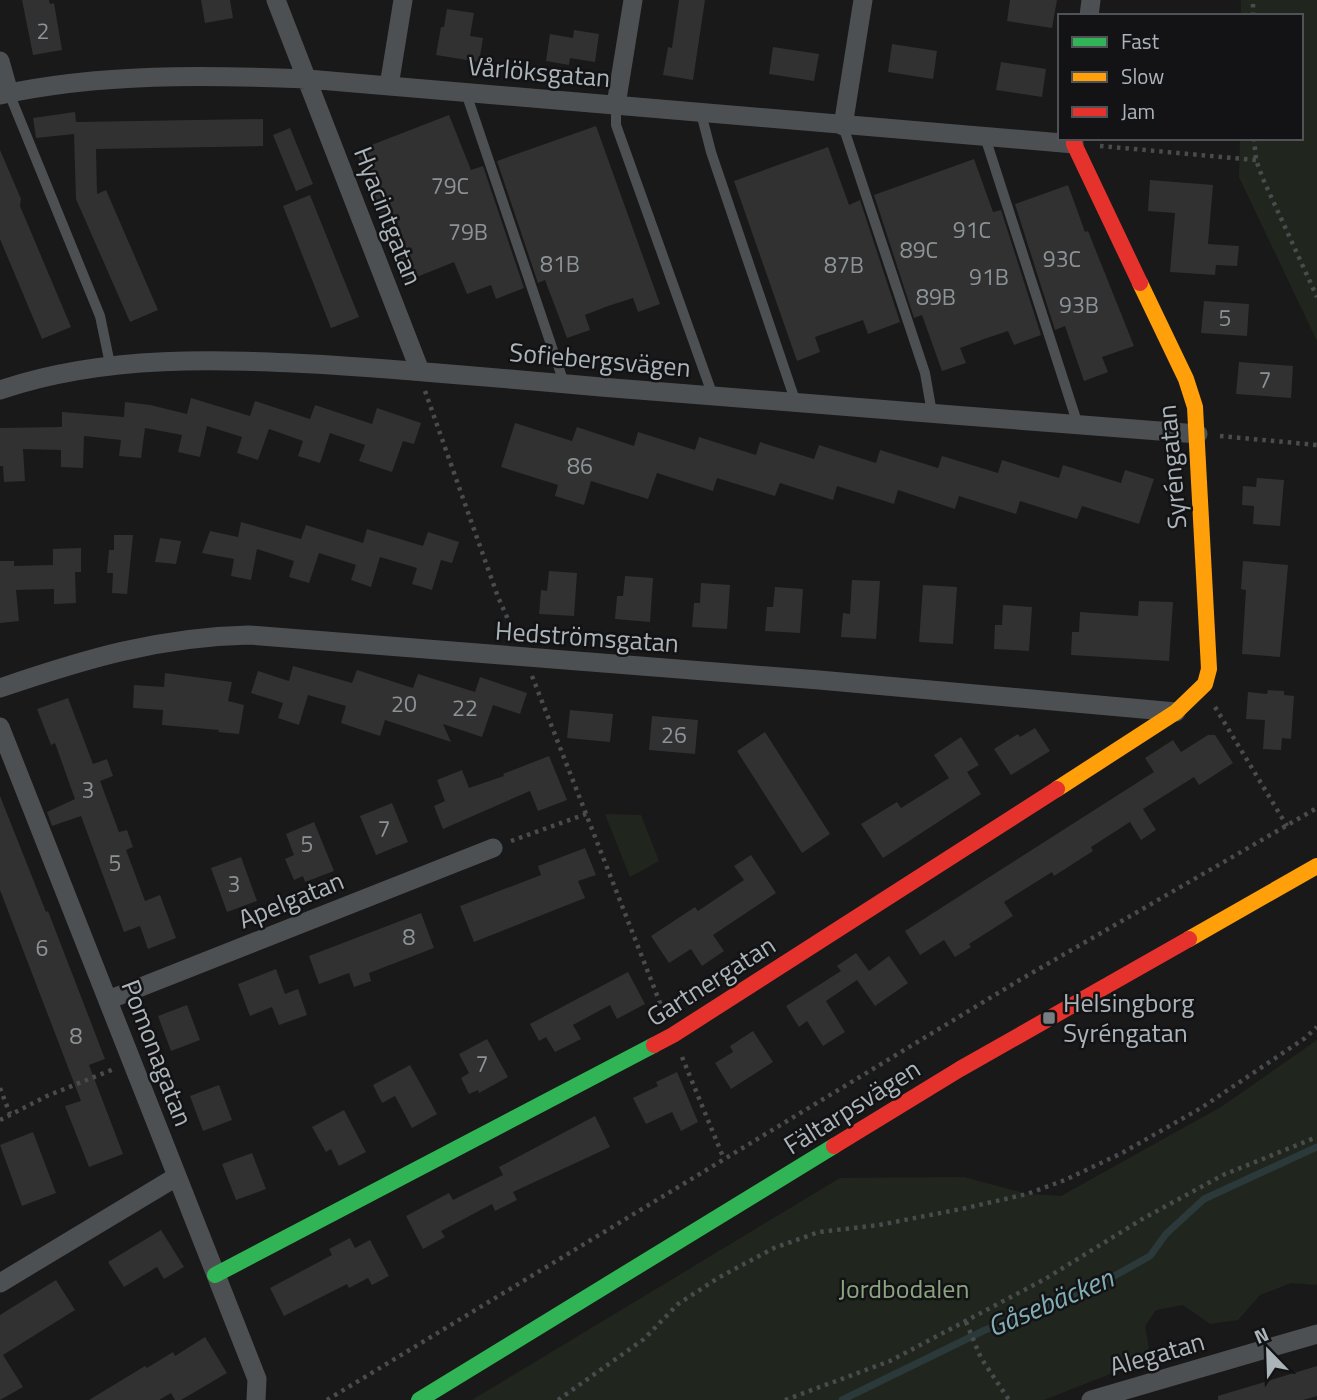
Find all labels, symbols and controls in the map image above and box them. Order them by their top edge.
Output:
house number: 2 [37,13,49,48]
legend [1058,14,1303,140]
text: Fast [1121,25,1160,57]
street label: Vårlöksgatan [466,46,612,97]
text: Slow [1121,60,1164,92]
text: Jam [1121,95,1155,127]
street label: Hyacintgatan [344,141,433,291]
house number: 79C [431,168,469,203]
house number: 91C [953,212,991,247]
house number: 79B [448,214,488,249]
house number: 89C [900,232,938,267]
house number: 93C [1043,241,1081,276]
house number: 81B [540,246,580,281]
house number: 87B [824,247,864,282]
house number: 91B [969,259,1009,294]
house number: 89B [916,279,956,314]
house number: 93B [1059,287,1099,322]
house number: 5 [1219,300,1231,335]
street label: Sofiebergsvägen [508,332,692,387]
house number: 7 [1259,362,1271,397]
street label: Syréngatan [1147,403,1196,531]
house number: 86 [567,448,593,483]
street label: Hedströmsgatan [494,611,680,662]
house number: 20 [391,686,417,721]
house number: 22 [452,690,478,725]
house number: 26 [661,717,687,752]
house number: 3 [82,772,94,807]
house number: 7 [378,811,390,846]
house number: 5 [301,826,313,861]
house number: 5 [109,845,121,880]
street label: Apelgatan [232,861,350,938]
house number: 3 [228,866,240,901]
house number: 8 [403,919,416,954]
street label: Gartnergatan [639,925,783,1036]
house number: 6 [36,930,48,965]
street label: Pomonagatan [112,974,203,1132]
place label: Helsingborg Syréngatan [1063,983,1194,1052]
marker: Helsingborg Syréngatan [1041,1010,1057,1026]
house number: 8 [70,1018,83,1053]
house number: 7 [476,1046,488,1081]
street label: Fältarpsvägen [776,1049,928,1164]
water label: Gåsebäcken [980,1255,1120,1347]
park label: Jordbodalen [839,1269,969,1308]
north arrow [1233,1316,1303,1386]
text: N [1249,1319,1273,1351]
street label: Alegatan [1105,1321,1209,1386]

